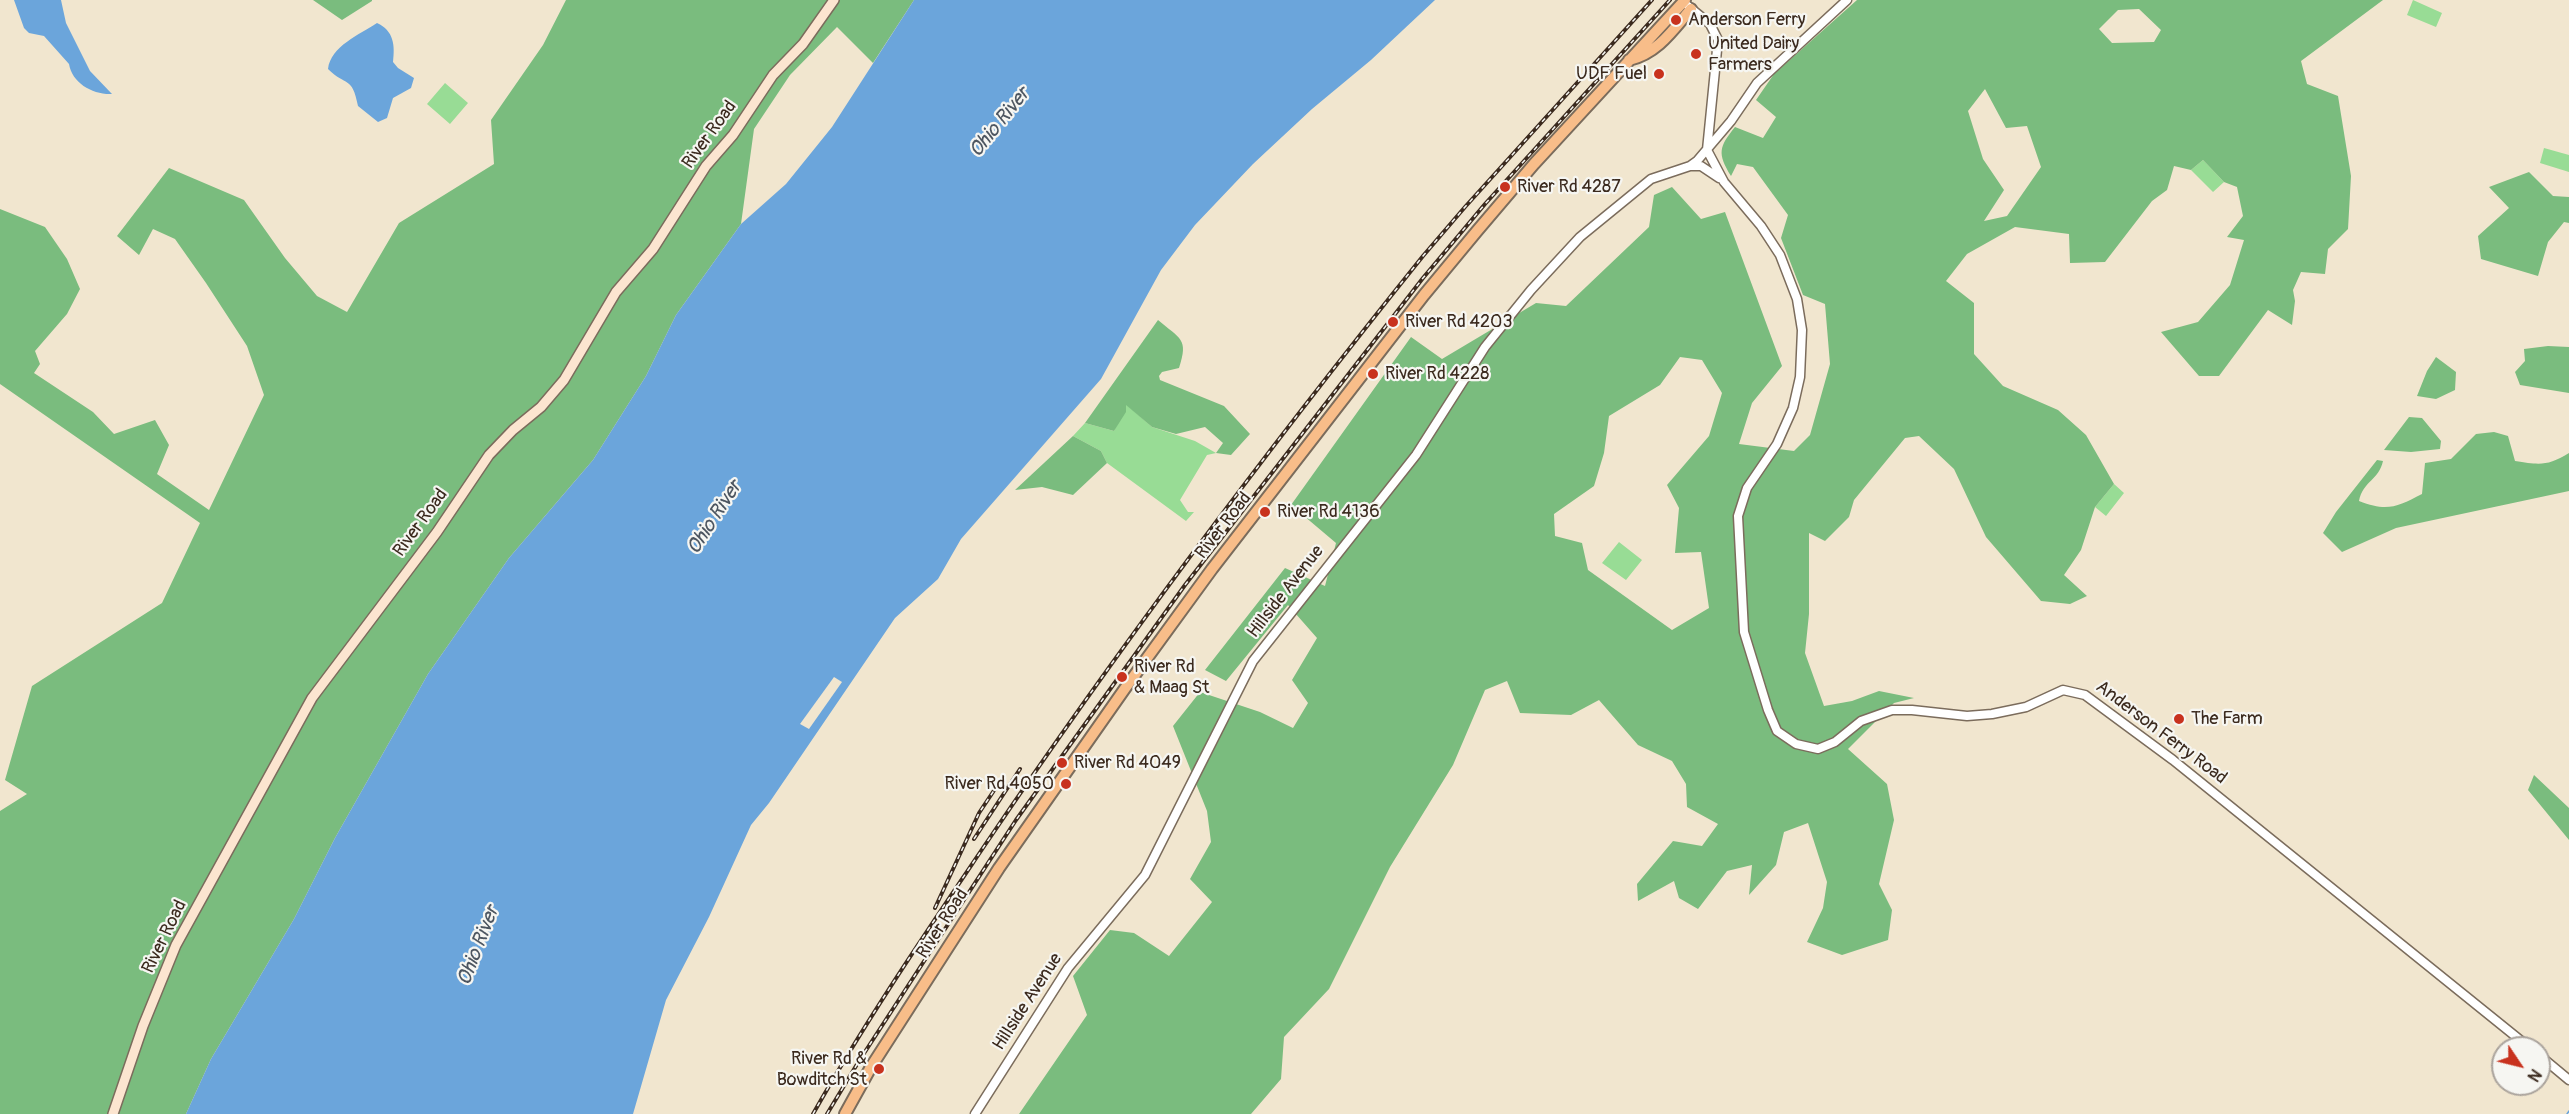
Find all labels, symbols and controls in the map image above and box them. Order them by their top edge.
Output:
place label: Anderson Ferry [1688,9,1806,31]
marker: Anderson Ferry [1669,13,1683,27]
place label: United Dairy Farmers [1708,33,1799,76]
marker: United Dairy Farmers [1689,47,1703,61]
place label: UDF Fuel [1576,63,1647,85]
marker: UDF Fuel [1652,67,1666,81]
water label: Ohio River [965,83,1035,163]
street label: River Road [678,97,742,173]
place label: River Rd 4287 [1517,176,1621,198]
marker: River Rd 4287 [1498,180,1512,194]
place label: River Rd 4203 [1405,311,1512,333]
marker: River Rd 4203 [1386,315,1400,329]
place label: River Rd 4228 [1385,363,1489,385]
marker: River Rd 4228 [1366,367,1380,381]
water label: Ohio River [682,477,748,559]
street label: River Road [389,485,453,561]
street label: River Road [1191,488,1257,564]
place label: River Rd 4136 [1277,501,1380,523]
marker: River Rd 4136 [1258,505,1272,519]
street label: Hillside Avenue [1243,541,1329,643]
place label: River Rd & Maag St [1134,656,1210,698]
marker: River Rd & Maag St [1115,670,1129,684]
street label: Anderson Ferry Road [2091,677,2231,789]
place label: The Farm [2191,708,2263,730]
marker: The Farm [2172,712,2186,726]
place label: River Rd 4049 [1074,752,1181,774]
marker: River Rd 4049 [1055,756,1069,770]
place label: River Rd 4050 [945,773,1054,795]
marker: River Rd 4050 [1059,777,1073,791]
street label: River Road [912,885,974,963]
street label: River Road [138,897,192,977]
water label: Ohio River [453,903,505,989]
street label: Hillside Avenue [989,949,1067,1055]
north arrow [2491,1036,2551,1096]
place label: River Rd & Bowditch St [777,1048,867,1090]
marker: River Rd & Bowditch St [872,1062,886,1076]
text: N [2523,1065,2545,1085]

